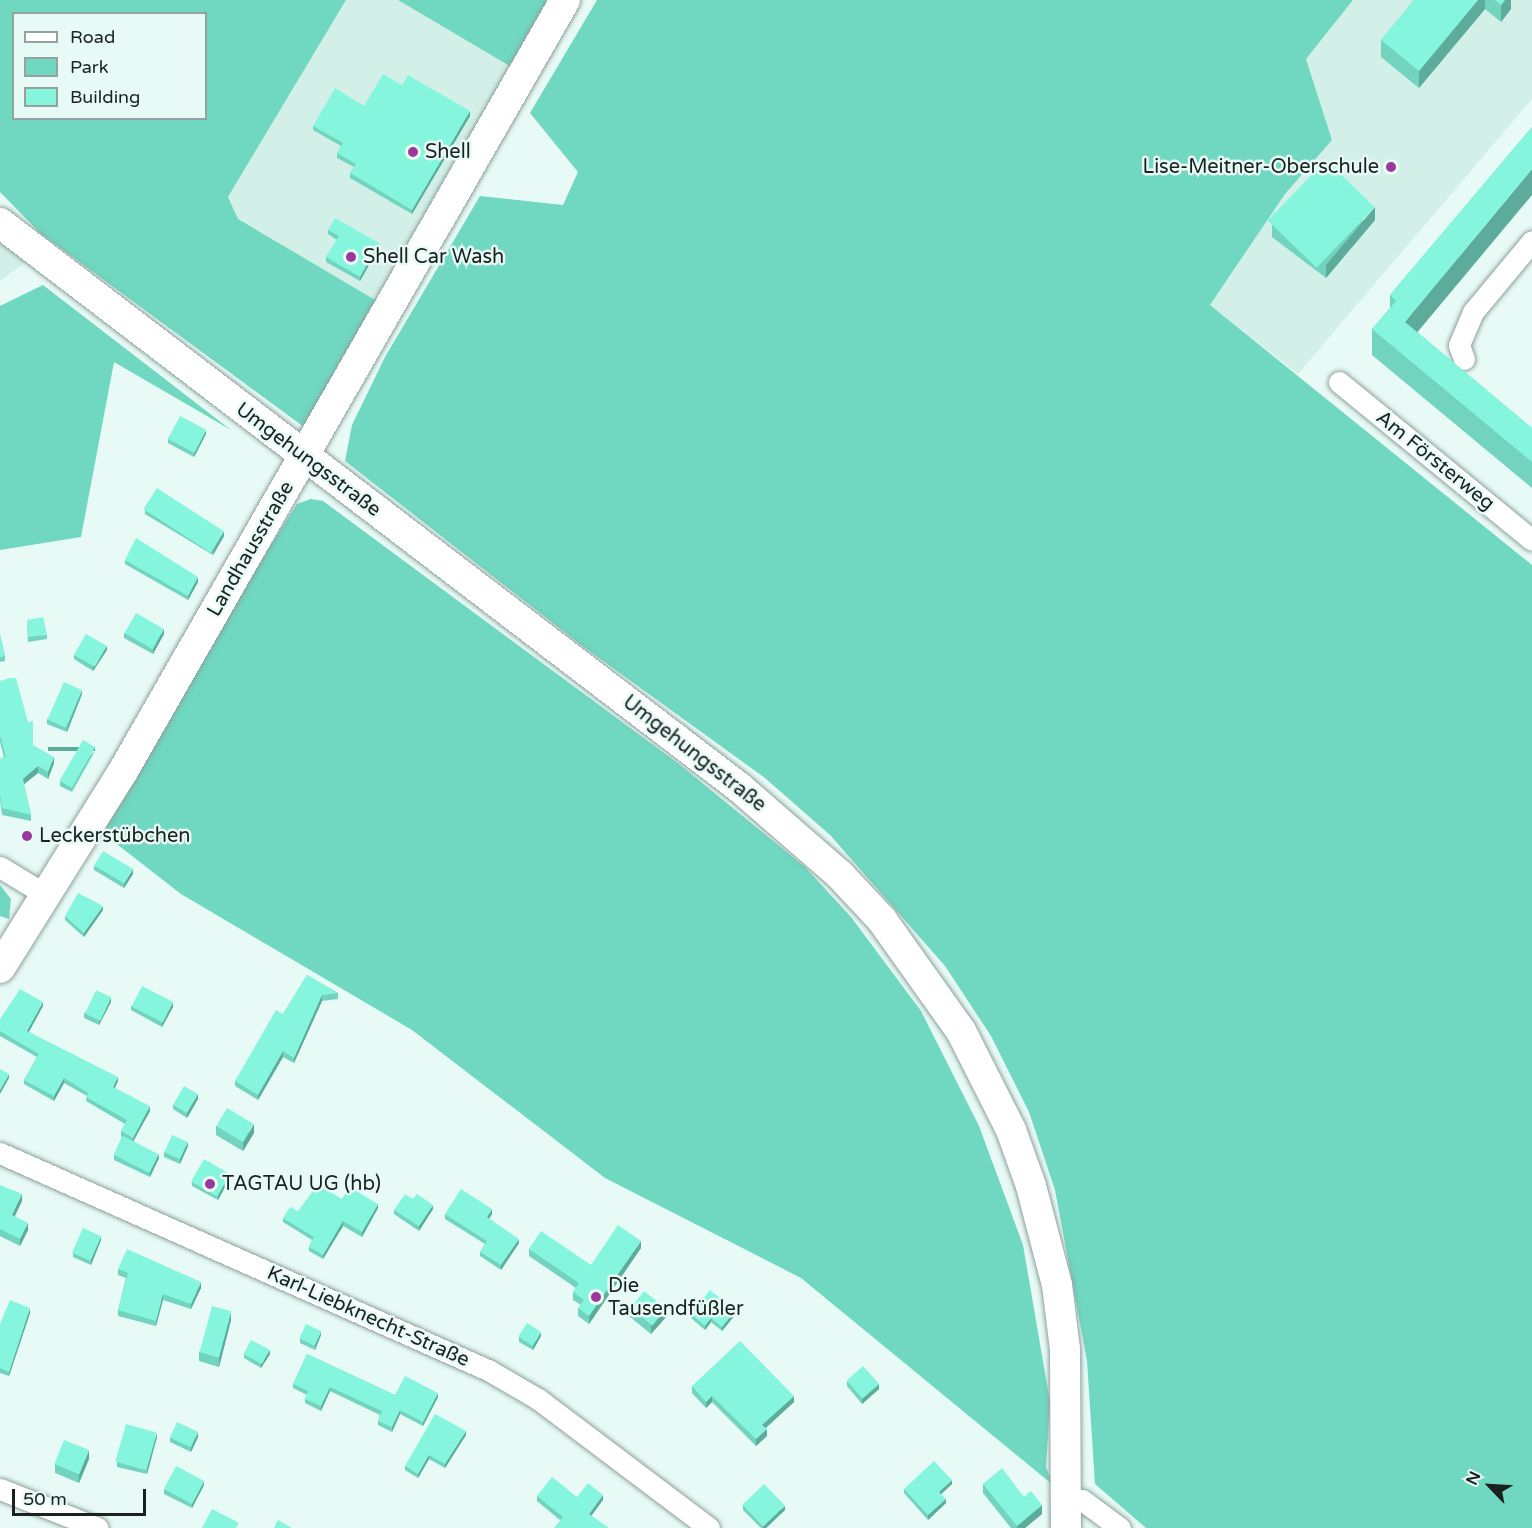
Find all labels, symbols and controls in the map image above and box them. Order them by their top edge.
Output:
legend [12,12,207,120]
text: Road [70,26,115,48]
text: Park [70,56,108,78]
text: Building [70,86,140,108]
place label: Shell [425,140,471,164]
marker: Shell [406,145,420,159]
place label: Lise-Meitner-Oberschule [1143,155,1379,179]
marker: Lise-Meitner-Oberschule [1384,160,1398,174]
place label: Shell Car Wash [363,245,504,269]
marker: Shell Car Wash [344,250,358,264]
street label: Umgehungsstraße [231,398,385,522]
street label: Am Försterweg [1371,406,1499,516]
street label: Landhausstraße [203,477,299,621]
street label: Umgehungsstraße [618,691,770,817]
place label: Leckerstübchen [39,824,190,848]
marker: Leckerstübchen [20,829,34,843]
place label: TAGTAU UG (hb) [222,1172,381,1196]
marker: TAGTAU UG (hb) [203,1177,217,1191]
street label: Karl-Liebknecht-Straße [263,1261,473,1373]
place label: Die Tausendfüßler [608,1274,744,1321]
marker: Die Tausendfüßler [589,1290,603,1304]
north arrow [1460,1456,1520,1516]
text: N [1462,1468,1485,1488]
scale bar [15,1477,148,1515]
text: 50 m [23,1488,67,1510]

